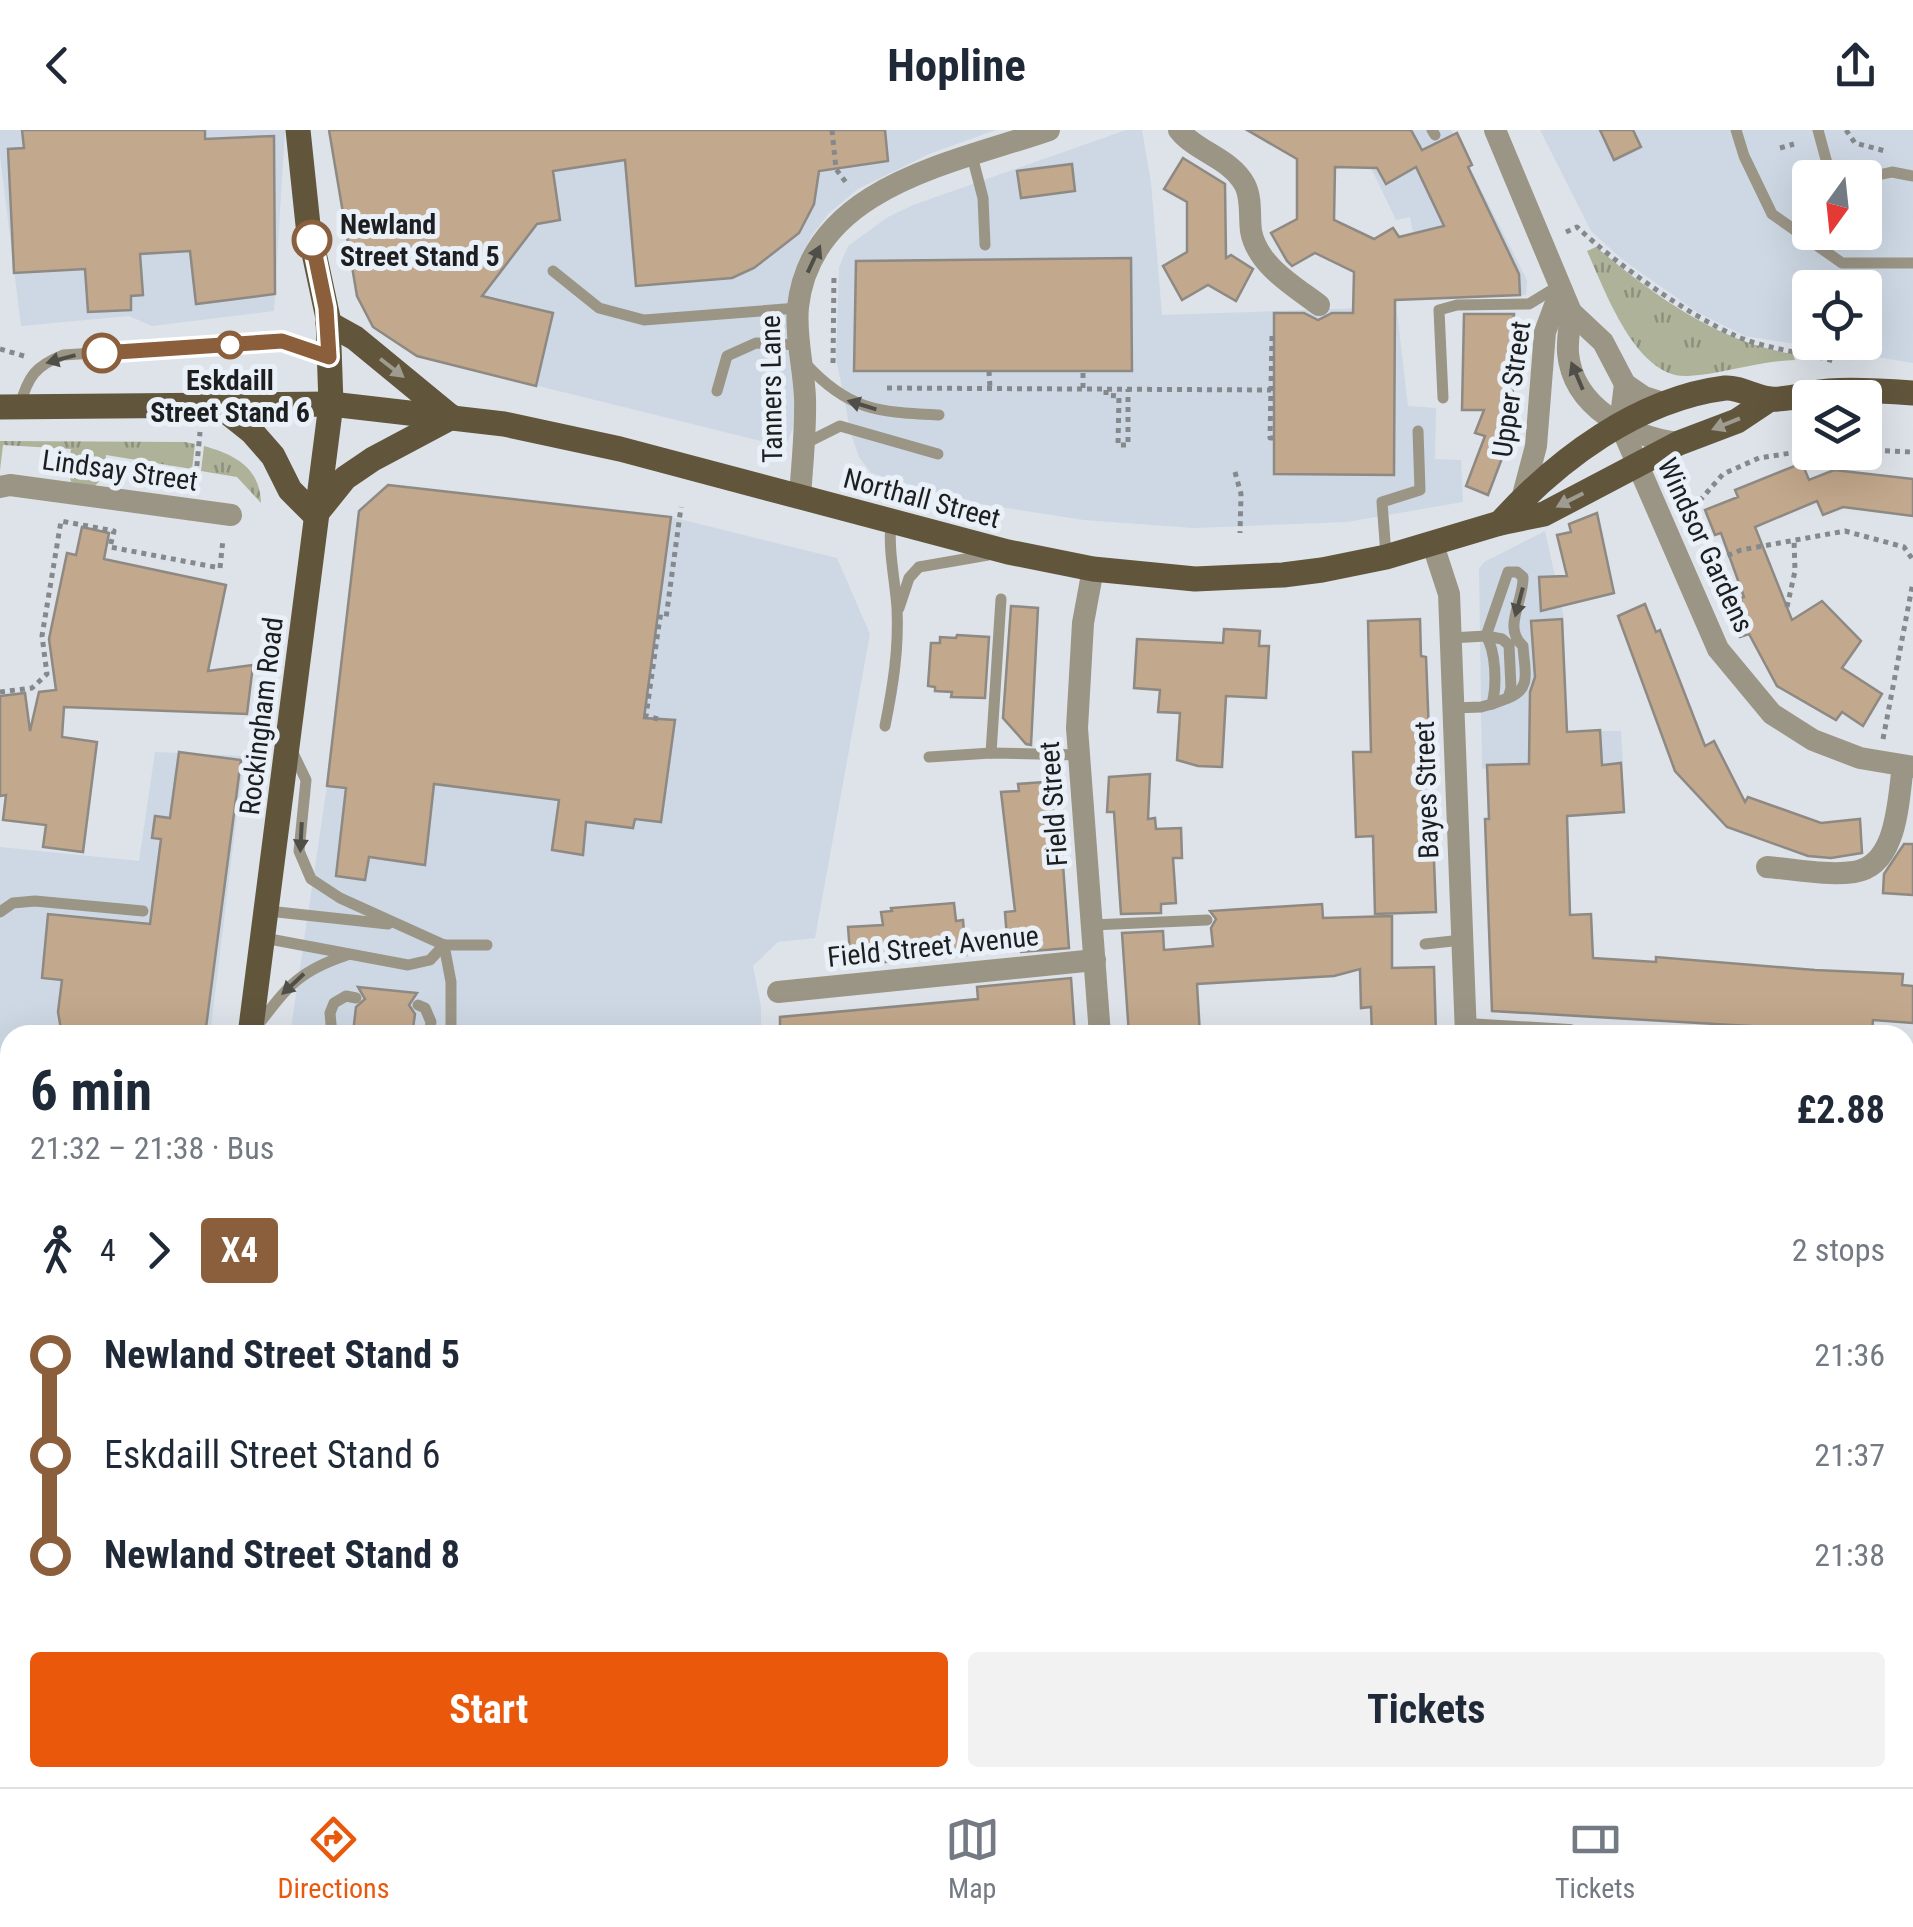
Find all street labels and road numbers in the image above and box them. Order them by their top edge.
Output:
street label: Tanners Lane [754,315,789,463]
street label: Upper Street [1486,319,1537,459]
street label: Lindsay Street [40,443,200,498]
street label: Windsor Gardens [1651,453,1760,638]
street label: Northall Street [840,462,1004,535]
street label: Rockingham Road [233,615,290,817]
street label: Bayes Street [1408,720,1445,859]
street label: Field Street [1033,740,1074,868]
street label: Field Street Avenue [826,919,1040,974]

